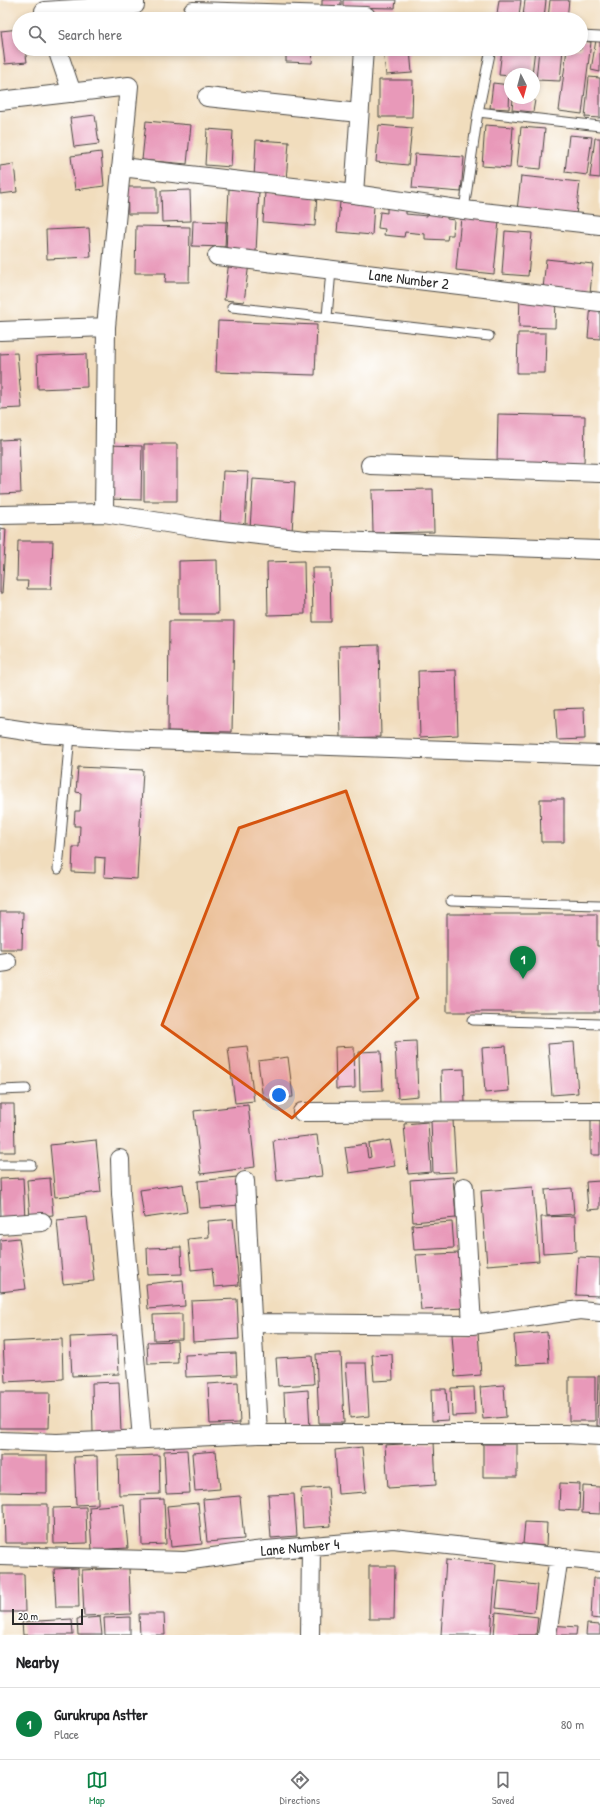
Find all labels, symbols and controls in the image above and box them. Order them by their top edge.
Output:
search box [12,12,588,56]
icon: search [26,23,48,45]
text: Search here [58,24,122,45]
north arrow [504,68,540,104]
street label: Lane Number 2 [368,264,450,294]
pin: 1 [510,946,536,979]
your location [269,1085,289,1105]
street label: Lane Number 4 [260,1533,341,1561]
scale bar [12,1607,83,1626]
text: 20 m [18,1609,38,1623]
text: Nearby [16,1650,59,1673]
text: Gurukrupa Astter [54,1704,148,1725]
text: 1 [27,1715,31,1733]
text: 80 m [561,1715,584,1733]
text: Place [54,1725,79,1743]
tab: Map [86,1769,108,1807]
tab: Directions [280,1769,320,1807]
tab: Saved [492,1769,514,1807]

